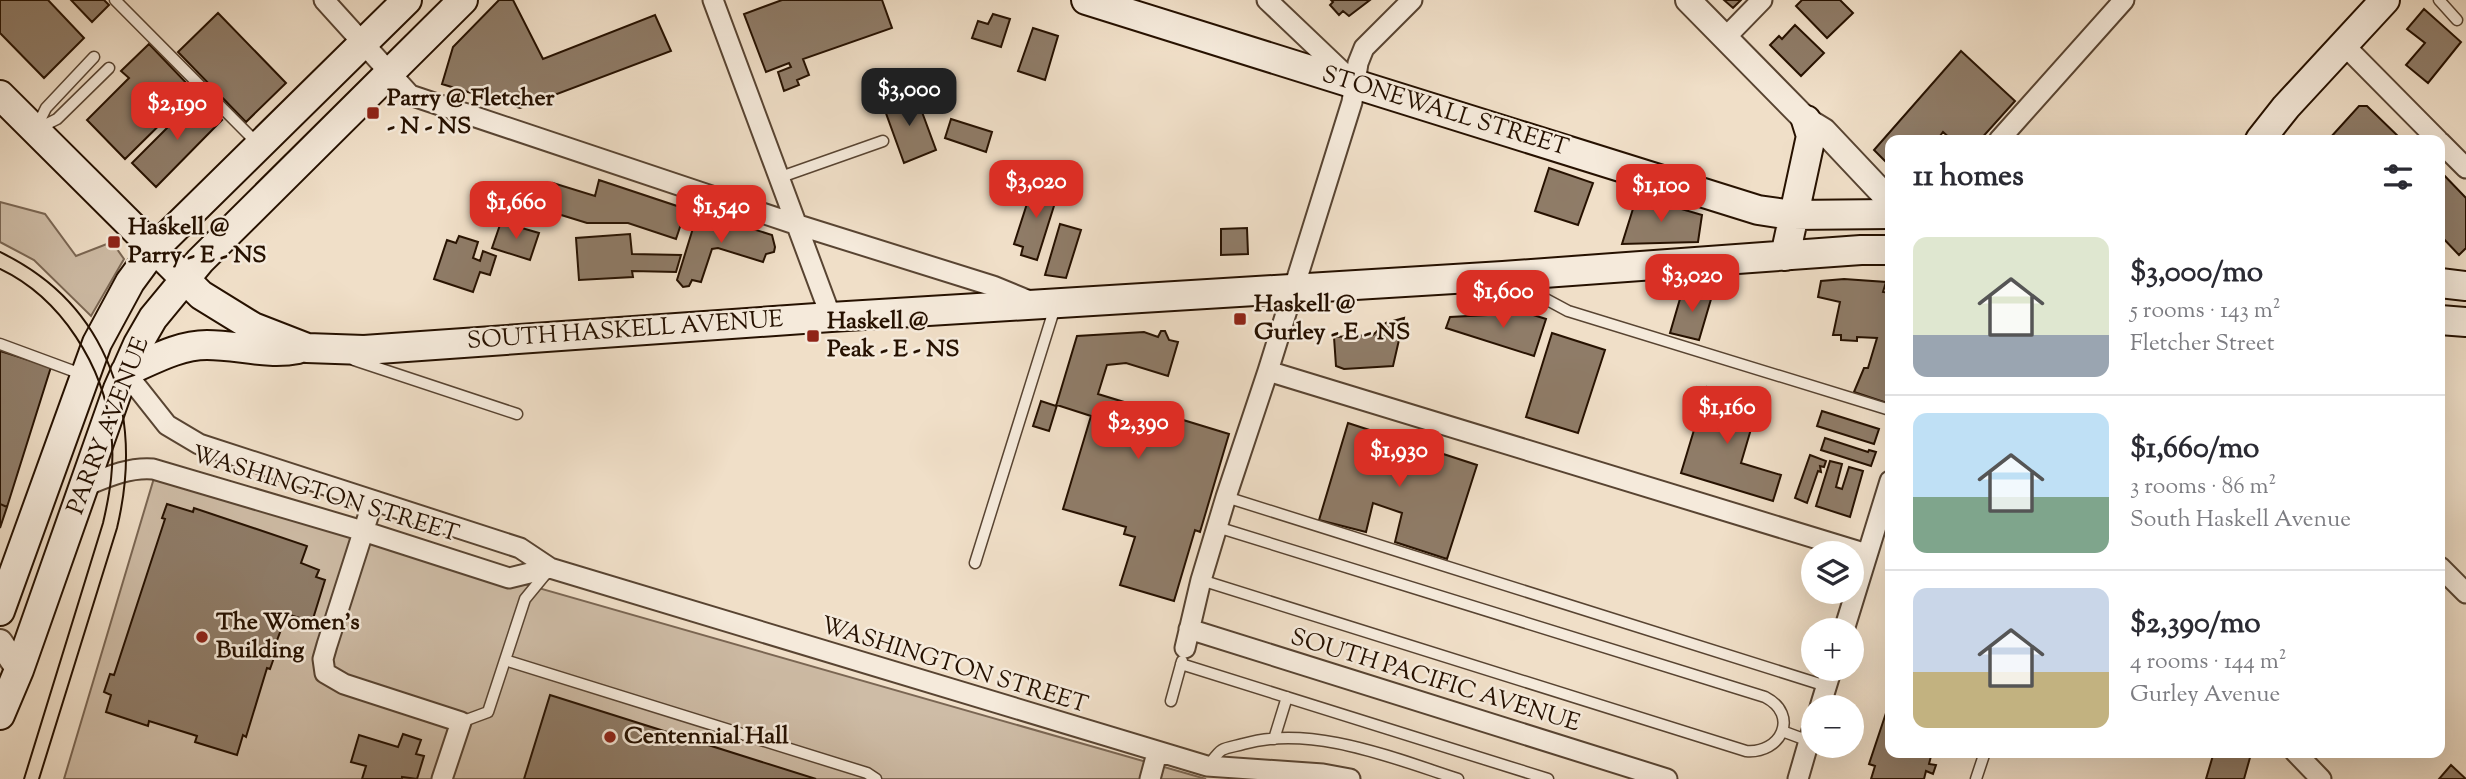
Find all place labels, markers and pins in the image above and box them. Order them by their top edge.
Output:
pin: $3,000 [852,68,966,128]
pin: $2,190 [120,82,234,142]
place label: Parry @ Fletcher - N - NS [387,82,556,144]
marker: Parry @ Fletcher - N - NS [365,105,381,121]
pin: $3,020 [979,160,1093,220]
pin: $1,100 [1604,164,1718,224]
pin: $1,660 [459,182,573,241]
pin: $1,540 [664,186,778,245]
place label: Haskell @ Parry - E - NS [128,211,267,273]
marker: Haskell @ Parry - E - NS [106,234,122,250]
pin: $3,020 [1635,254,1749,314]
pin: $1,600 [1446,270,1560,330]
place label: Haskell @ Gurley - E - NS [1254,288,1410,350]
place label: Haskell @ Peak - E - NS [827,305,960,367]
marker: Haskell @ Gurley - E - NS [1232,311,1248,327]
marker: Haskell @ Peak - E - NS [805,328,821,344]
pin: $1,160 [1670,386,1784,446]
pin: $2,390 [1081,402,1195,461]
pin: $1,930 [1342,430,1456,489]
place label: The Women's Building [216,606,360,668]
marker: The Women's Building [194,629,210,645]
place label: Centennial Hall [624,720,789,754]
marker: Centennial Hall [602,729,618,745]

